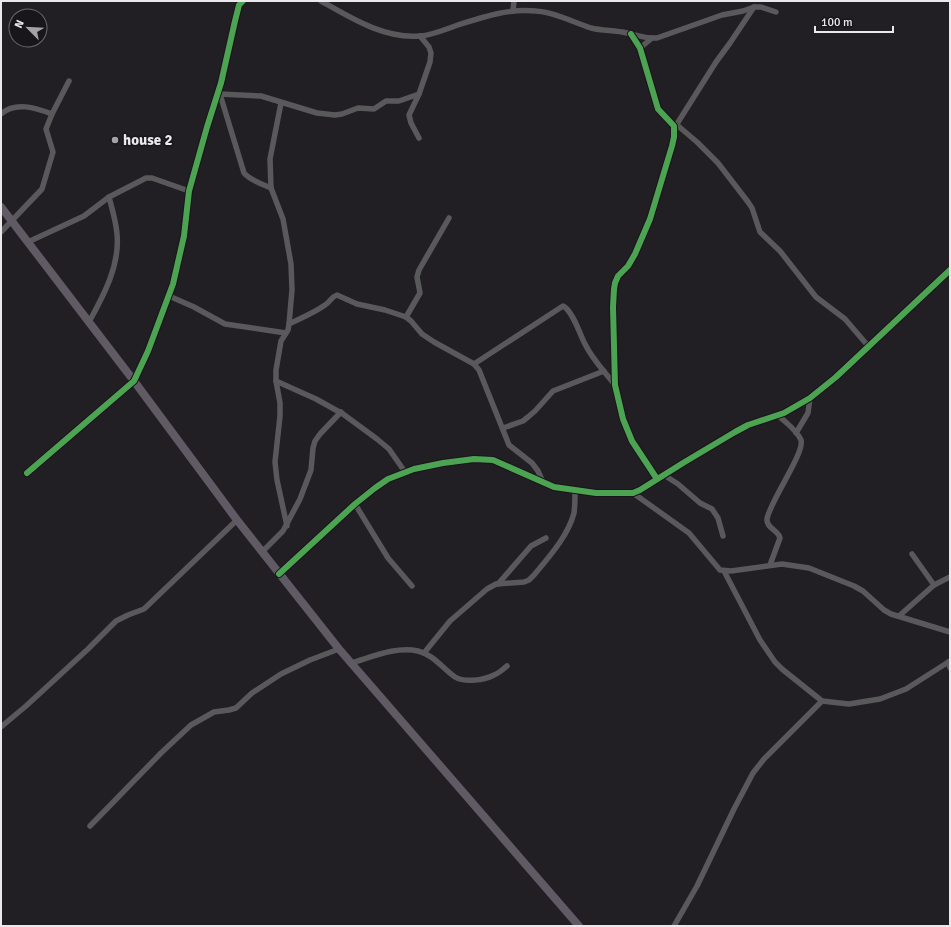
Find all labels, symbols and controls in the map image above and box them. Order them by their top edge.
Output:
north arrow [8,8,48,48]
scale bar [815,8,893,34]
text: 100 m [821,15,853,30]
text: N [12,18,27,30]
place label: house 2 [123,131,173,149]
marker: house 2 [110,135,120,145]

